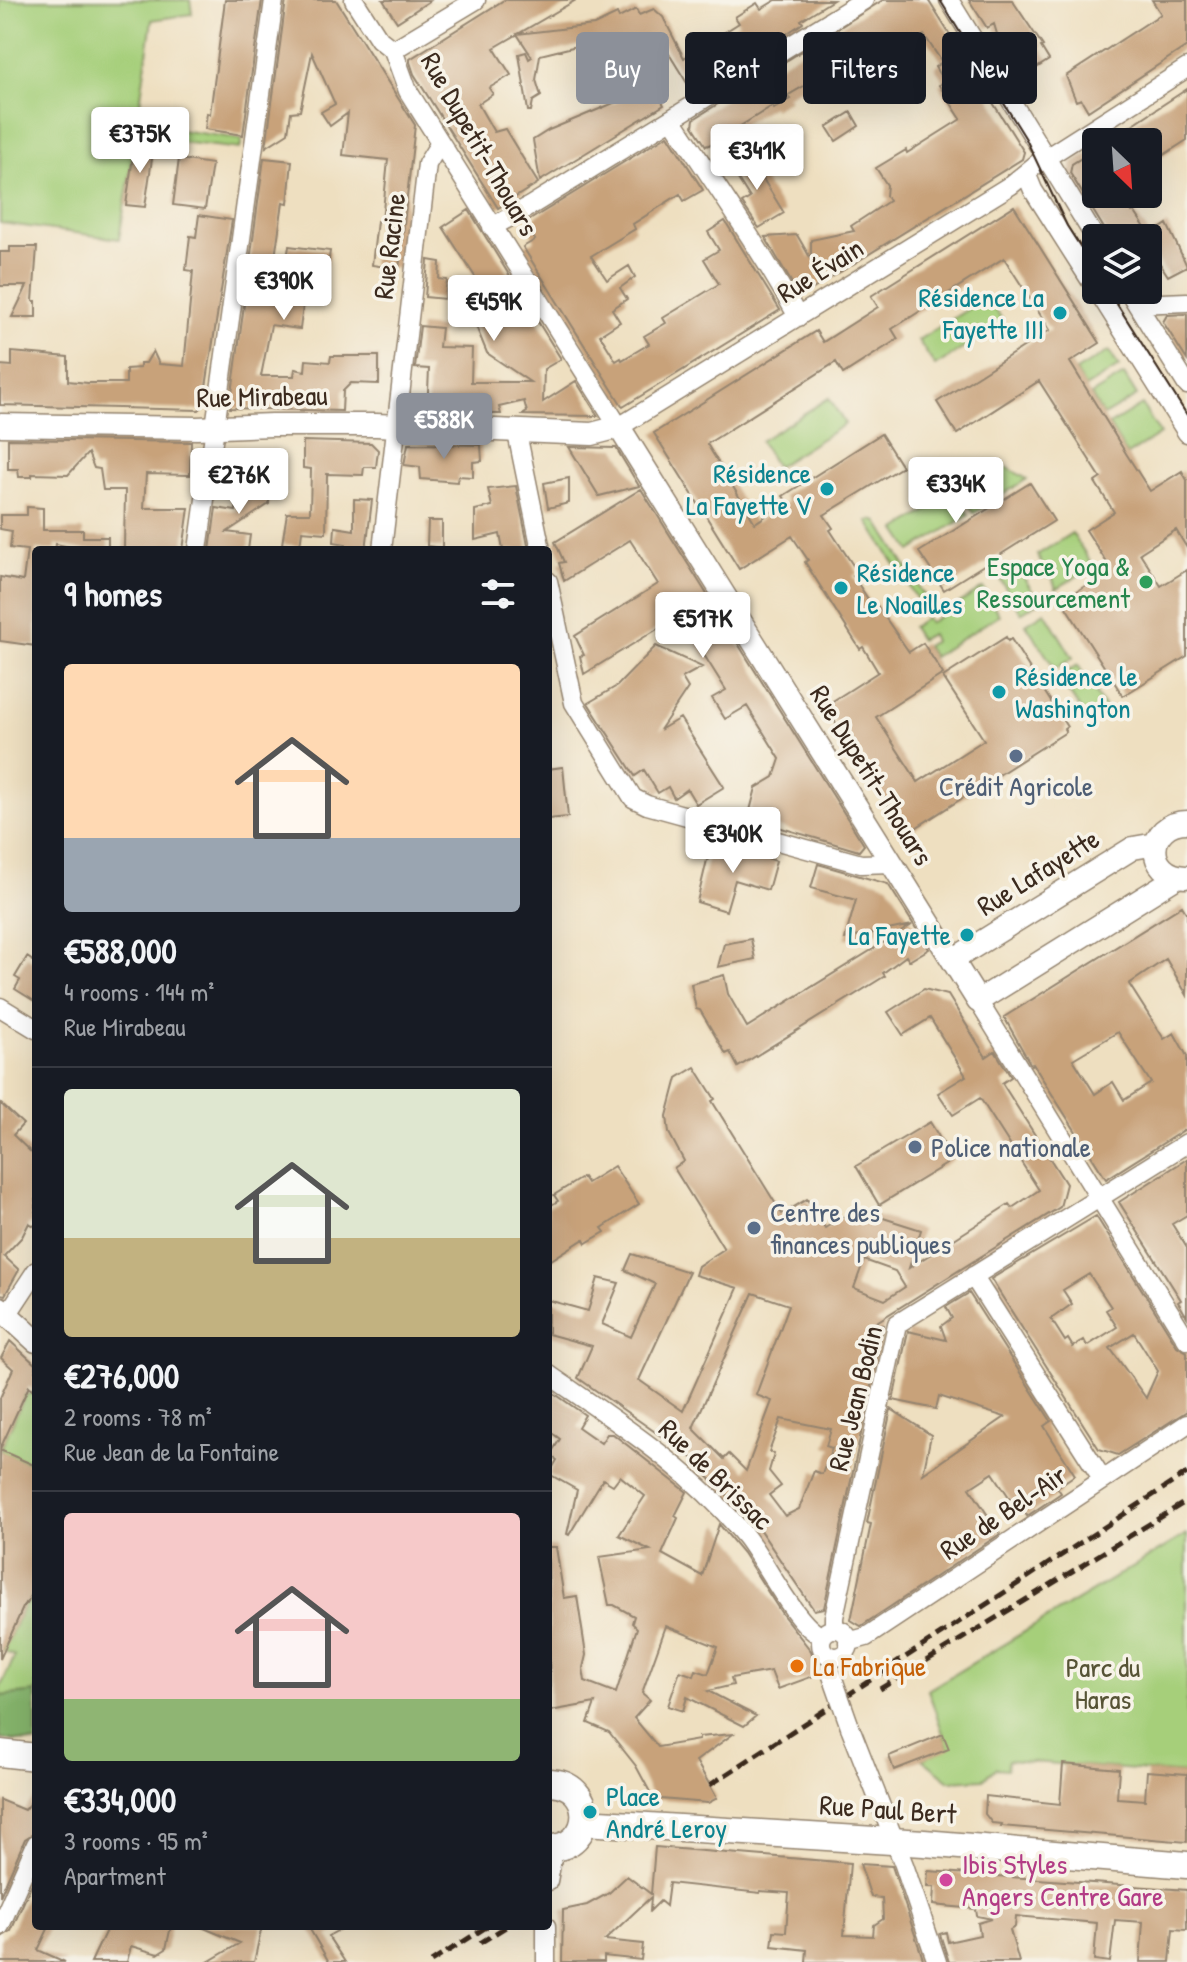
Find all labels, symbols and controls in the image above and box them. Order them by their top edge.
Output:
chip: Buy [576,32,669,104]
chip: Rent [685,32,787,104]
chip: Filters [803,32,926,104]
chip: New [942,32,1037,104]
street label: Rue Dupetit-Thouars [412,45,548,243]
pin: €375K [84,107,196,175]
text: €375K [109,115,171,150]
pin: €341K [701,124,813,192]
north arrow [1082,128,1162,208]
map controls [1082,128,1162,304]
text: €341K [729,132,785,167]
street label: Rue Racine [364,191,414,301]
button: layers [1082,224,1162,304]
street label: Rue Évain [770,229,870,311]
pin: €390K [228,254,340,322]
text: €390K [255,262,313,297]
pin: €459K [438,275,550,343]
place label: Résidence La Fayette III [919,278,1044,348]
text: €459K [466,283,522,318]
marker: Résidence La Fayette III [1051,304,1069,322]
street label: Rue Mirabeau [196,376,328,416]
pin: €588K [388,393,500,461]
text: €588K [414,401,474,436]
pin: €276K [183,448,295,516]
place label: Résidence La Fayette V [686,454,811,524]
text: €276K [208,456,270,491]
pin: €334K [900,457,1012,525]
text: €334K [926,465,986,500]
marker: Résidence La Fayette V [818,480,836,498]
place label: Espace Yoga & Ressourcement [977,547,1130,617]
place label: Résidence Le Noailles [857,553,962,623]
text: 9 homes [64,571,162,617]
icon: filters [476,572,520,616]
marker: Espace Yoga & Ressourcement [1137,573,1155,591]
marker: Résidence Le Noailles [832,579,850,597]
pin: €517K [647,592,759,660]
text: €517K [673,600,733,635]
place label: Résidence le Washington [1015,657,1138,727]
street label: Rue Dupetit-Thouars [801,678,943,872]
marker: Résidence le Washington [990,683,1008,701]
icon: home [220,716,364,860]
marker: Crédit Agricole [1007,747,1025,765]
place label: Crédit Agricole [939,767,1093,805]
pin: €340K [677,807,789,875]
text: €340K [703,815,763,850]
street label: Rue Lafayette [970,820,1106,924]
place label: La Fayette [848,916,951,954]
marker: La Fayette [958,926,976,944]
text: €588,000 [64,928,177,974]
text: 4 rooms · 144 m² [64,974,214,1009]
text: Rue Mirabeau [64,1009,186,1044]
place label: Police nationale [931,1128,1091,1166]
marker: Police nationale [906,1138,924,1156]
icon: home [220,1141,364,1285]
place label: Centre des finances publiques [770,1193,951,1263]
marker: Centre des finances publiques [745,1219,763,1237]
street label: Rue Jean Bodin [819,1321,891,1475]
text: €276,000 [64,1353,179,1399]
text: 2 rooms · 78 m² [64,1399,212,1434]
street label: Rue de Brissac [651,1410,781,1538]
text: Rue Jean de la Fontaine [64,1434,279,1469]
street label: Rue de Bel-Air [932,1456,1074,1568]
icon: home [220,1565,364,1709]
place label: La Fabrique [813,1647,926,1685]
park label: Parc du Haras [1066,1648,1140,1718]
marker: La Fabrique [788,1657,806,1675]
text: €334,000 [64,1777,176,1823]
place label: Place André Leroy [606,1777,727,1847]
street label: Rue Paul Bert [818,1785,958,1833]
marker: Place André Leroy [581,1803,599,1821]
text: 3 rooms · 95 m² [64,1823,208,1858]
place label: Ibis Styles Angers Centre Gare [962,1845,1163,1915]
text: Apartment [64,1858,166,1893]
marker: Ibis Styles Angers Centre Gare [937,1871,955,1889]

